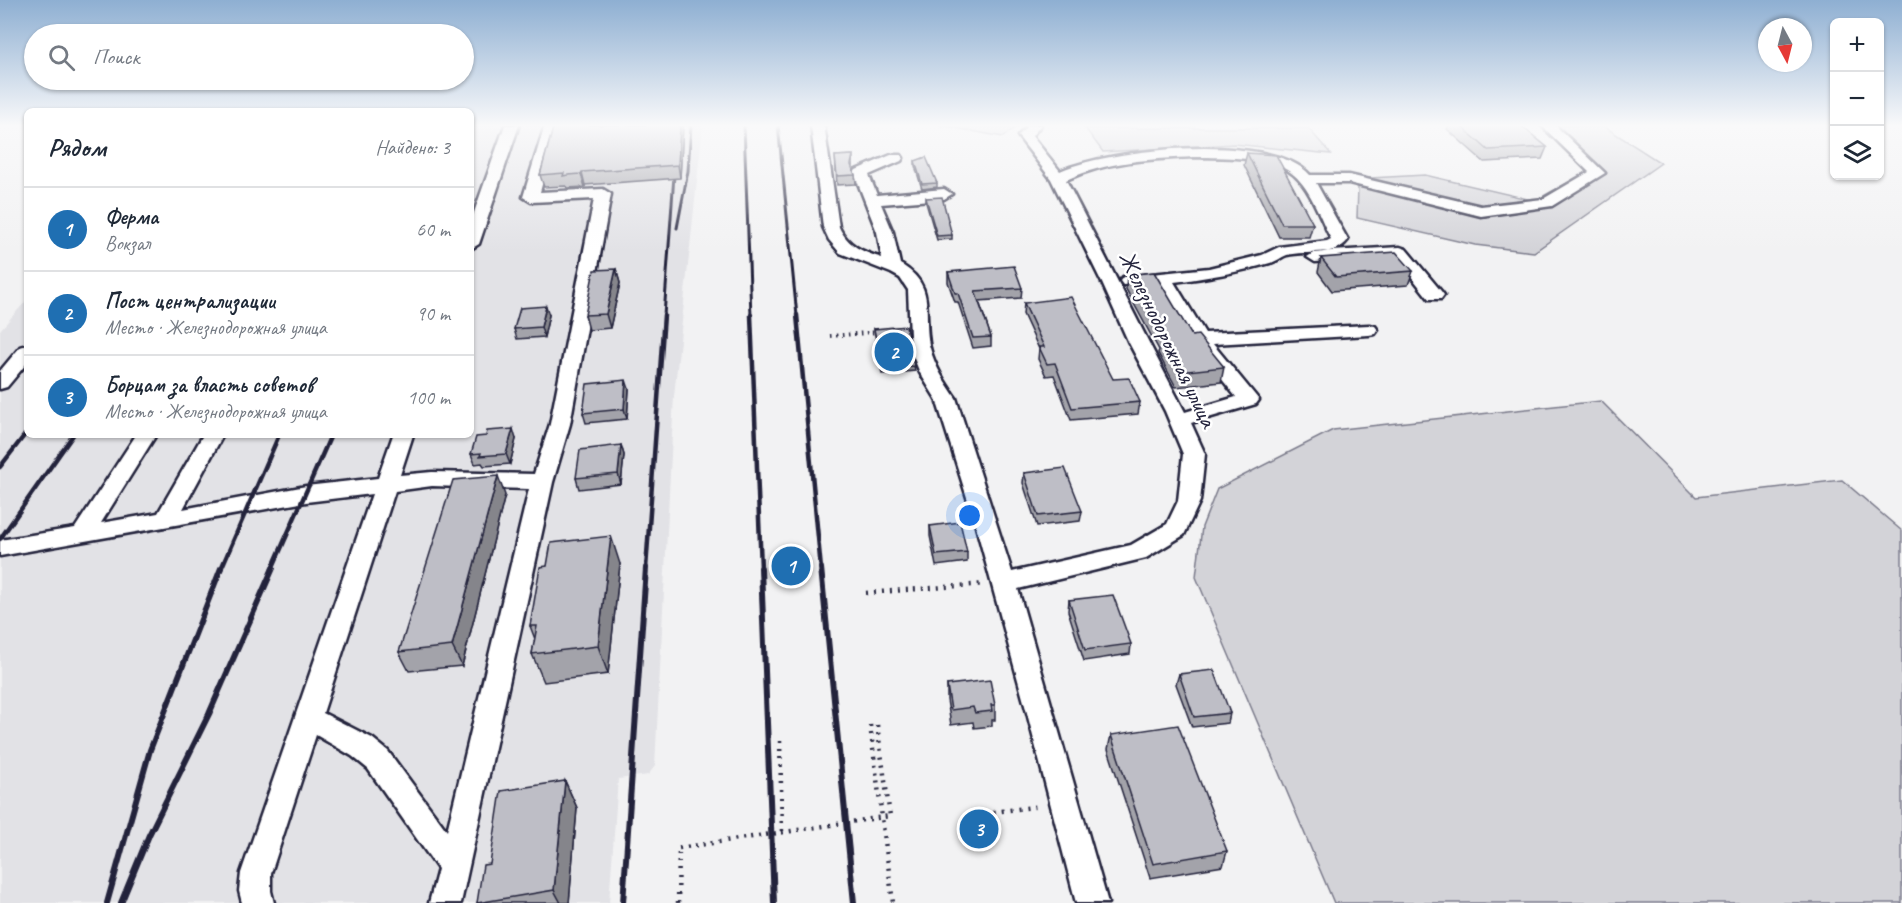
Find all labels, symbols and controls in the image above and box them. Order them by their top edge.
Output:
north arrow [1758,18,1812,72]
map controls [1830,18,1884,180]
button: + [1830,18,1884,72]
search box [24,24,474,90]
icon: search [45,41,78,74]
text: Поиск [93,43,139,71]
button: − [1830,72,1884,126]
button: layers [1830,126,1884,180]
text: Рядом [48,131,106,164]
text: Найдено: 3 [375,135,450,160]
text: Ферма [105,203,159,231]
text: 1 [63,217,72,242]
text: 60 m [416,217,450,242]
text: Вокзал [105,231,150,256]
street label: Железнодорожная улица [1112,246,1224,434]
text: Пост централизации [105,287,275,315]
text: 2 [63,301,72,326]
text: 90 m [416,301,450,326]
text: Место · Железнодорожная улица [105,315,327,340]
pin: 2 [874,330,914,374]
text: Борцам за власть советов [105,371,314,399]
text: 3 [63,385,72,410]
text: 100 m [407,385,450,410]
text: Место · Железнодорожная улица [105,399,327,424]
your location [955,501,984,530]
pin: 1 [772,544,810,588]
pin: 3 [960,806,998,852]

